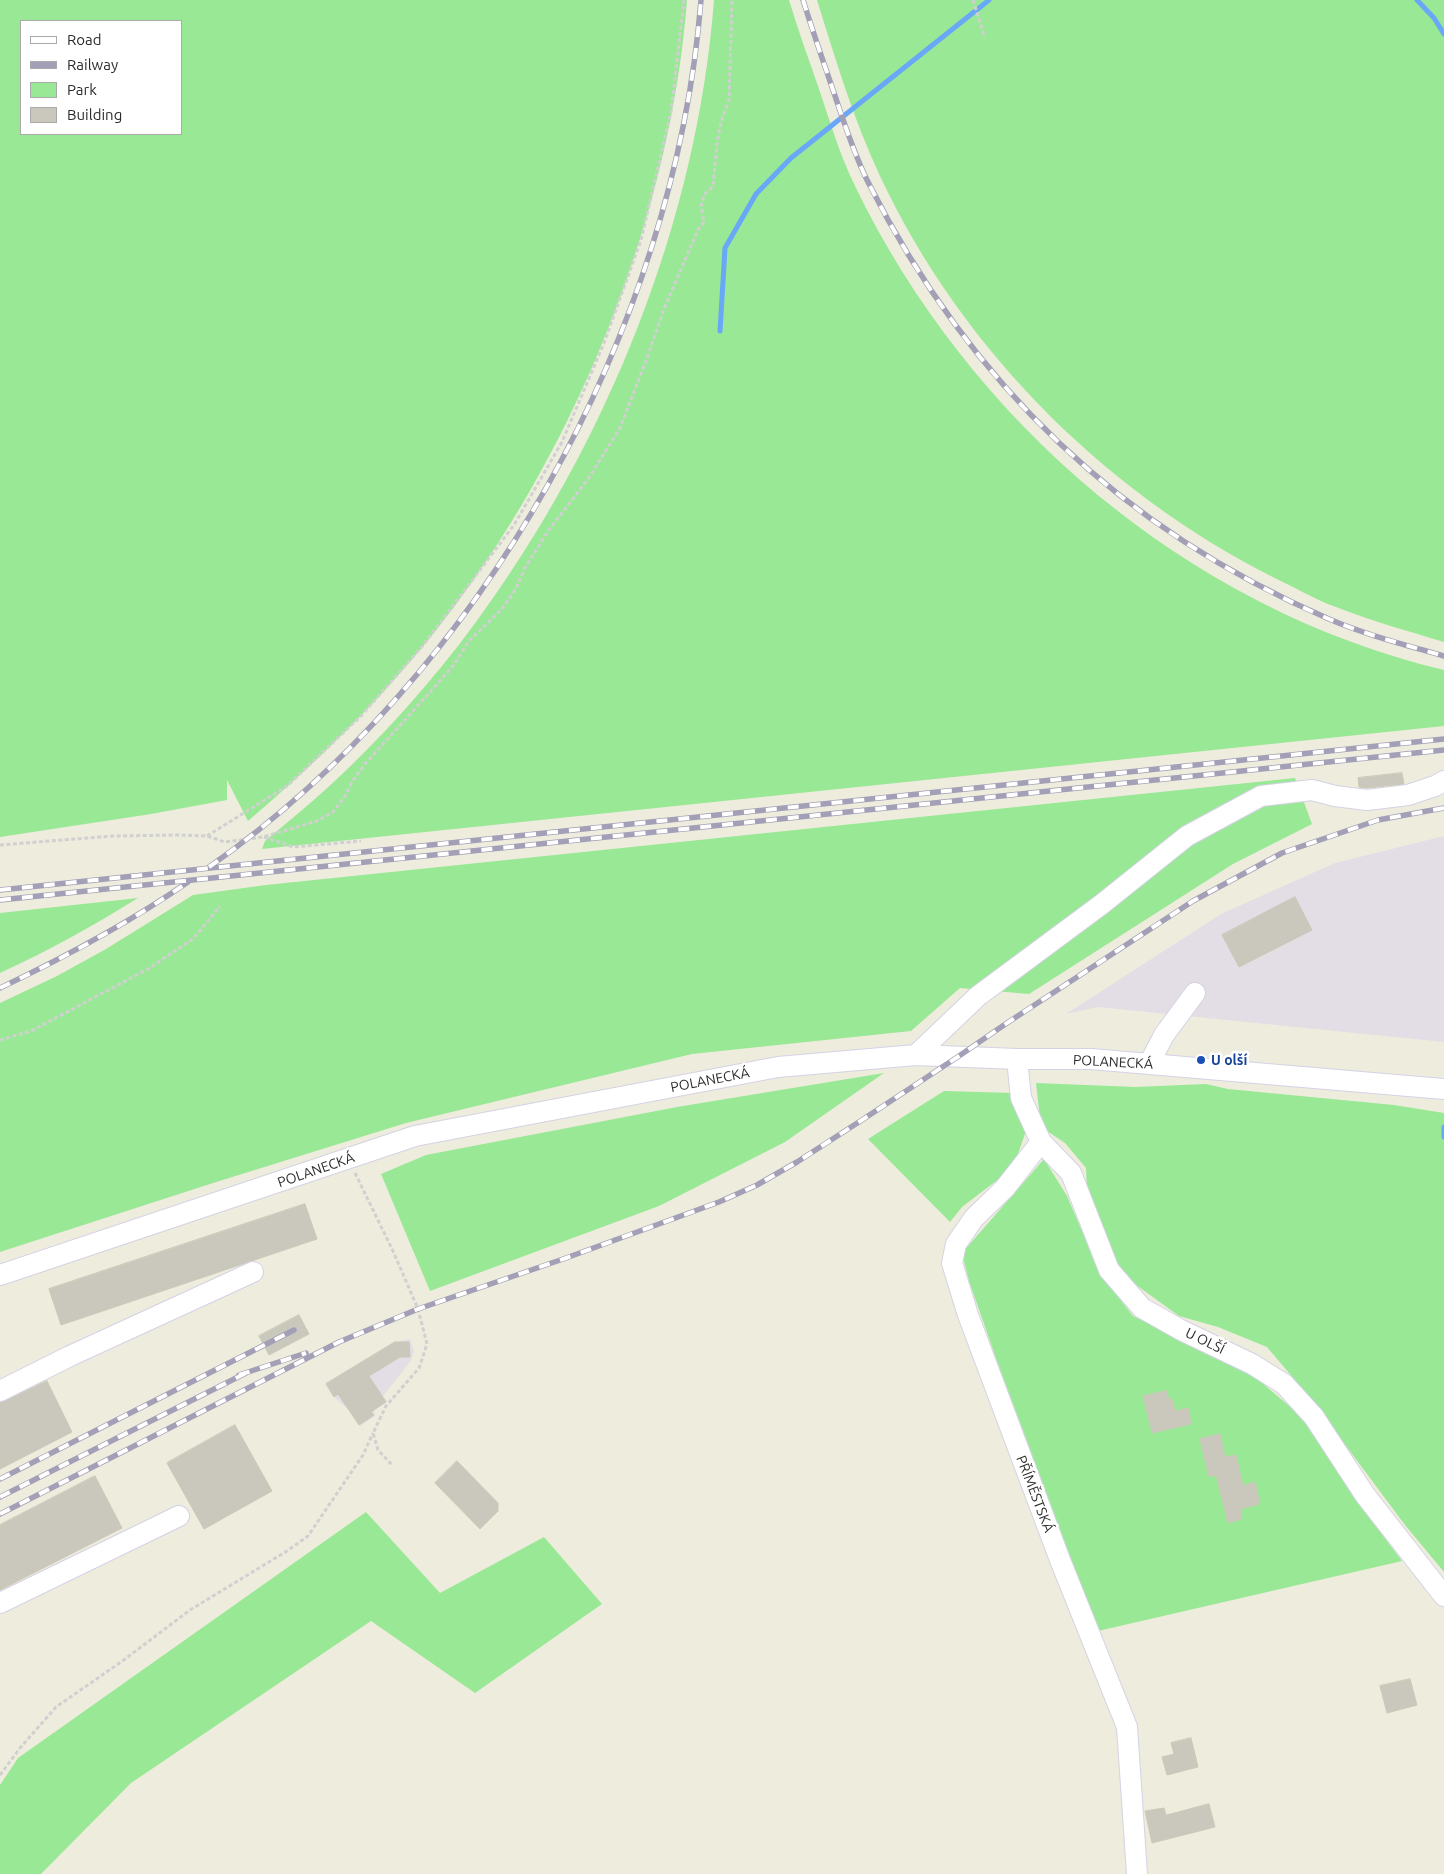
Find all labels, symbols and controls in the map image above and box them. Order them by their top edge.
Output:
legend [20,20,182,135]
text: Road [67,31,102,48]
text: Railway [67,56,118,73]
text: Park [67,81,97,98]
text: Building [67,106,122,123]
street label: POLANECKÁ [1073,1052,1153,1072]
place label: U olší [1211,1052,1247,1068]
marker: U olší [1195,1054,1207,1066]
street label: POLANECKÁ [669,1064,751,1096]
street label: POLANECKÁ [275,1149,357,1191]
street label: U OLŠÍ [1182,1324,1228,1358]
street label: PŘÍMĚSTSKÁ [1013,1453,1057,1535]

